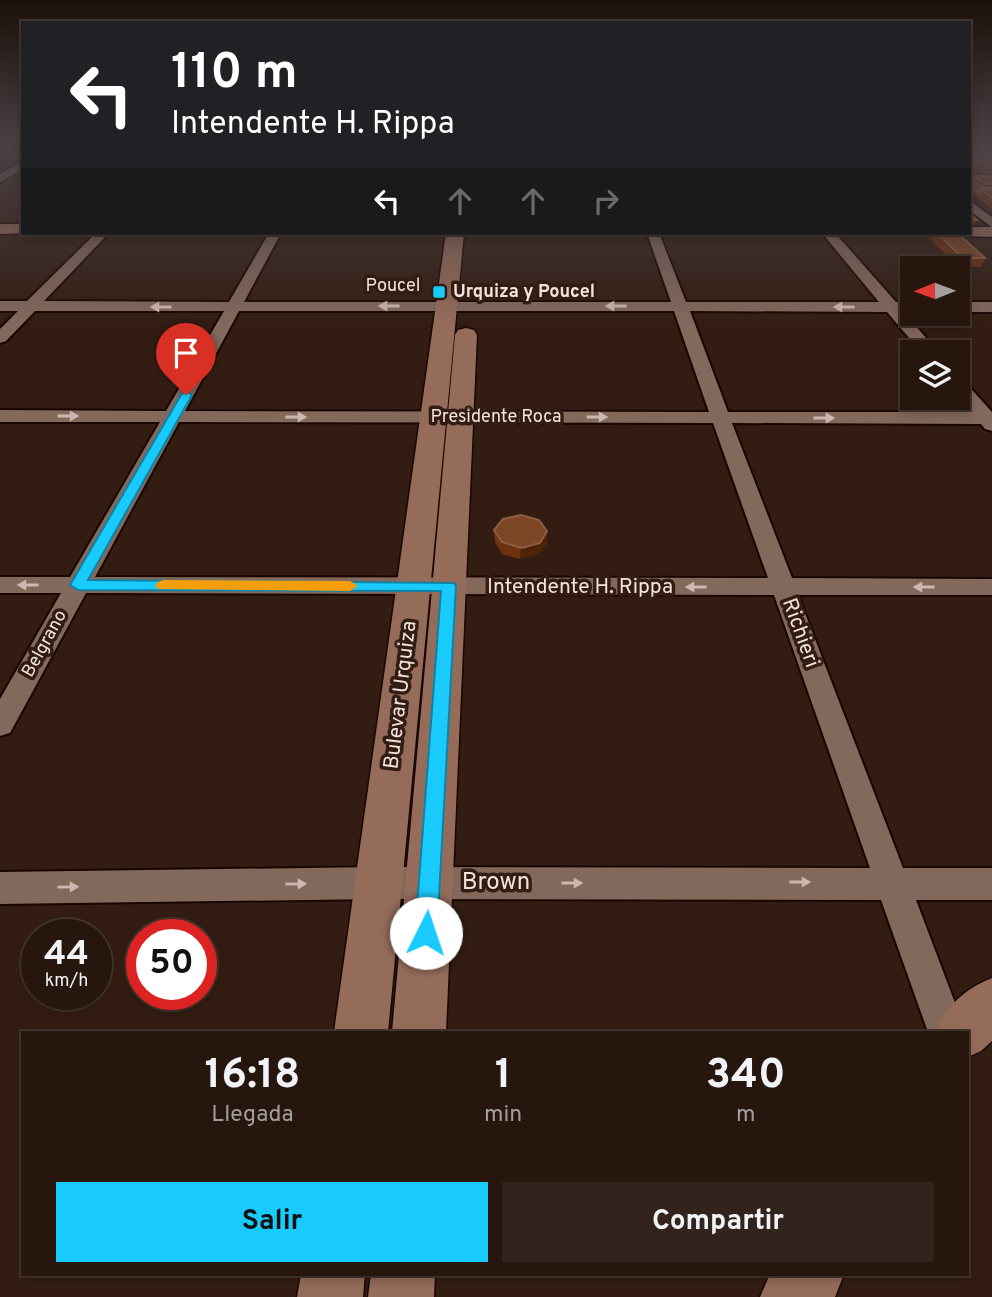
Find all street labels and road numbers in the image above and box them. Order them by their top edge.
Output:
street label: Poucel [365,275,421,298]
street label: Presidente Roca [431,406,561,429]
street label: Intendente H. Rippa [487,574,673,601]
street label: Richieri [775,595,825,671]
street label: Belgrano [17,606,73,682]
street label: Bulevar Urquiza [378,619,424,771]
street label: Brown [462,868,530,898]

